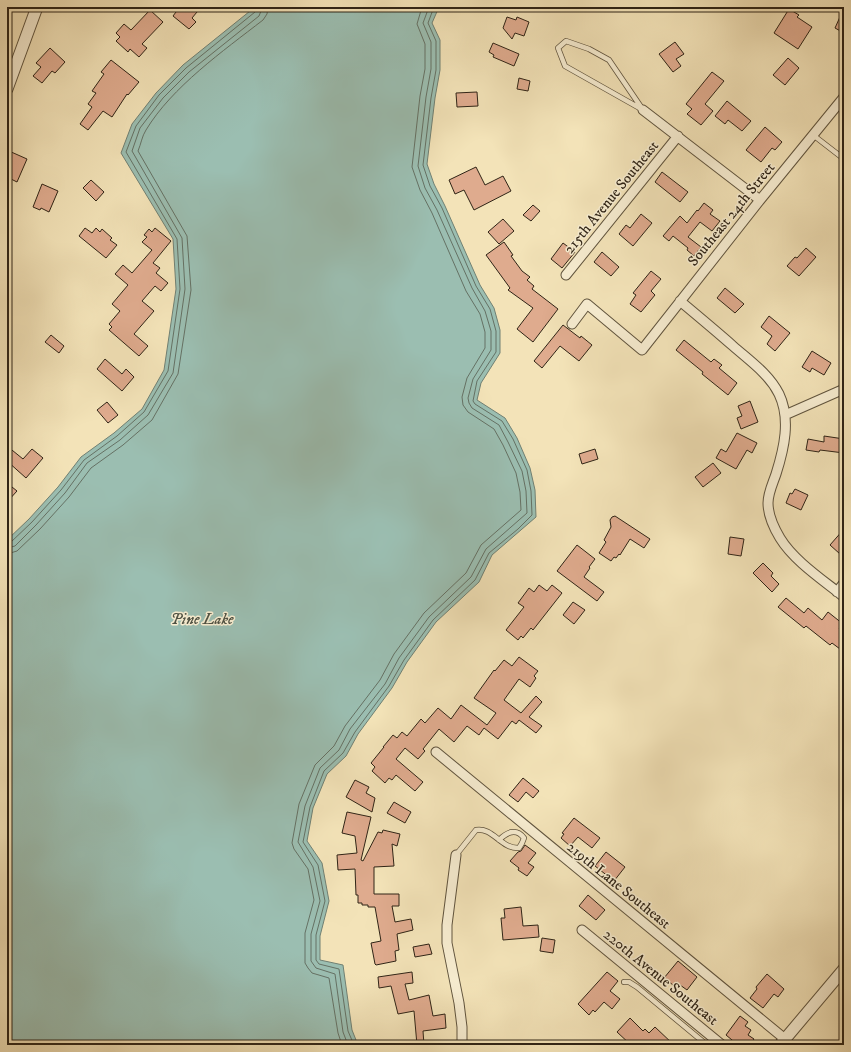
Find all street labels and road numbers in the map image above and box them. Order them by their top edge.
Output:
street label: 215th Avenue Southeast [560,137,663,258]
street label: Southeast 24th Street [684,158,779,270]
street label: 219th Lane Southeast [563,838,675,933]
street label: 220th Avenue Southeast [599,925,722,1030]

